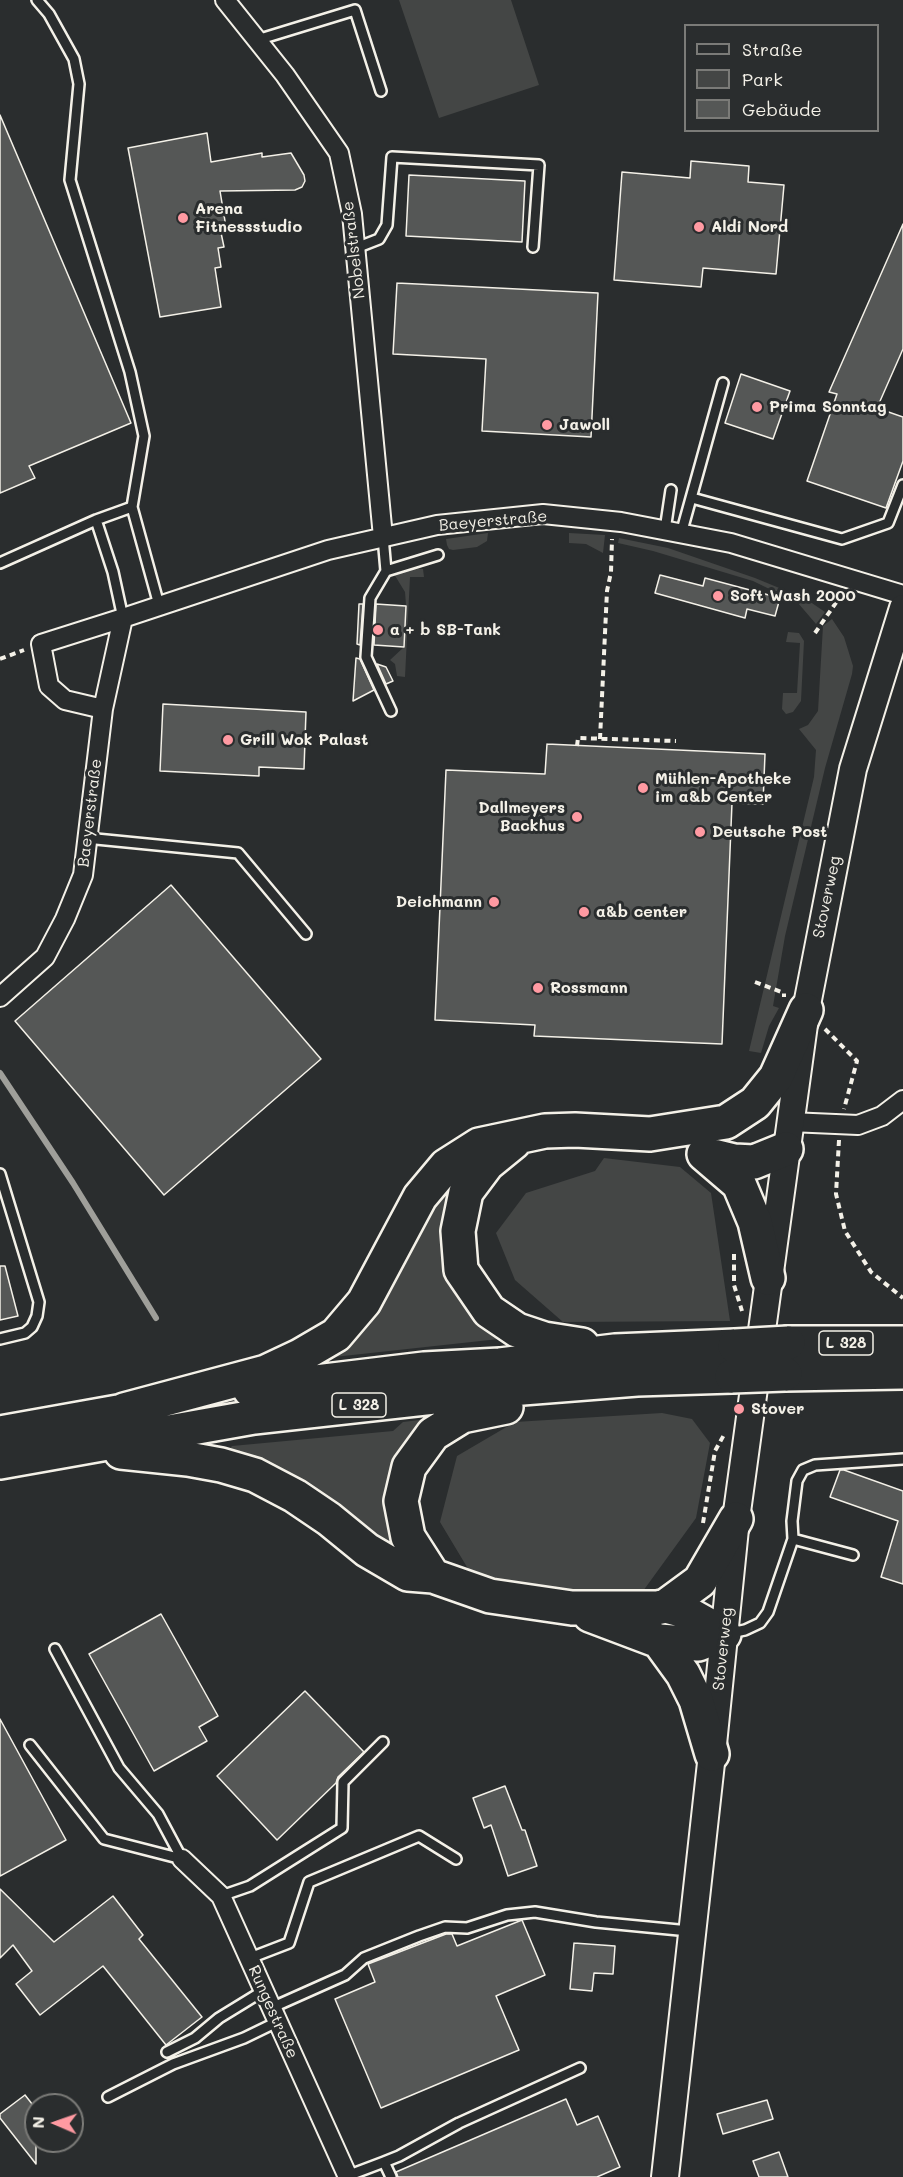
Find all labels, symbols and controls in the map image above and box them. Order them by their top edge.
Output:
legend [684,24,879,132]
text: Straße [742,37,803,61]
text: Park [742,67,783,91]
text: Gebäude [742,97,822,121]
place label: Arena Fitnessstudio [195,199,302,237]
street label: Nobelstraße [338,200,370,300]
marker: Arena Fitnessstudio [176,211,190,225]
place label: Aldi Nord [711,217,788,237]
marker: Aldi Nord [692,220,706,234]
place label: Prima Sonntag [769,397,887,417]
marker: Prima Sonntag [750,400,764,414]
place label: Jawoll [559,415,610,435]
marker: Jawoll [540,418,554,432]
street label: Baeyerstraße [438,507,548,535]
place label: Soft Wash 2000 [730,586,856,606]
marker: Soft Wash 2000 [711,589,725,603]
place label: a + b SB-Tank [390,620,501,640]
marker: a + b SB-Tank [371,623,385,637]
place label: Grill Wok Palast [240,730,368,750]
marker: Grill Wok Palast [221,733,235,747]
street label: Baeyerstraße [74,758,106,868]
place label: Mühlen-Apotheke im a&b Center [655,769,791,807]
marker: Mühlen-Apotheke im a&b Center [636,781,650,795]
place label: Dallmeyers Backhus [478,798,565,836]
marker: Dallmeyers Backhus [570,810,584,824]
place label: Deutsche Post [712,822,827,842]
marker: Deutsche Post [693,825,707,839]
street label: Stoverweg [809,854,845,940]
place label: Deichmann [396,892,482,912]
marker: Deichmann [487,895,501,909]
place label: a&b center [596,902,687,922]
marker: a&b center [577,905,591,919]
place label: Rossmann [550,978,628,998]
marker: Rossmann [531,981,545,995]
road number: L 328 [819,1331,873,1355]
road number: L 328 [332,1393,386,1417]
place label: Stover [751,1399,804,1419]
marker: Stover [732,1402,746,1416]
street label: Stoverweg [709,1606,737,1692]
street label: Rungestraße [244,1962,302,2062]
north arrow [24,2093,84,2153]
text: N [27,2116,48,2129]

